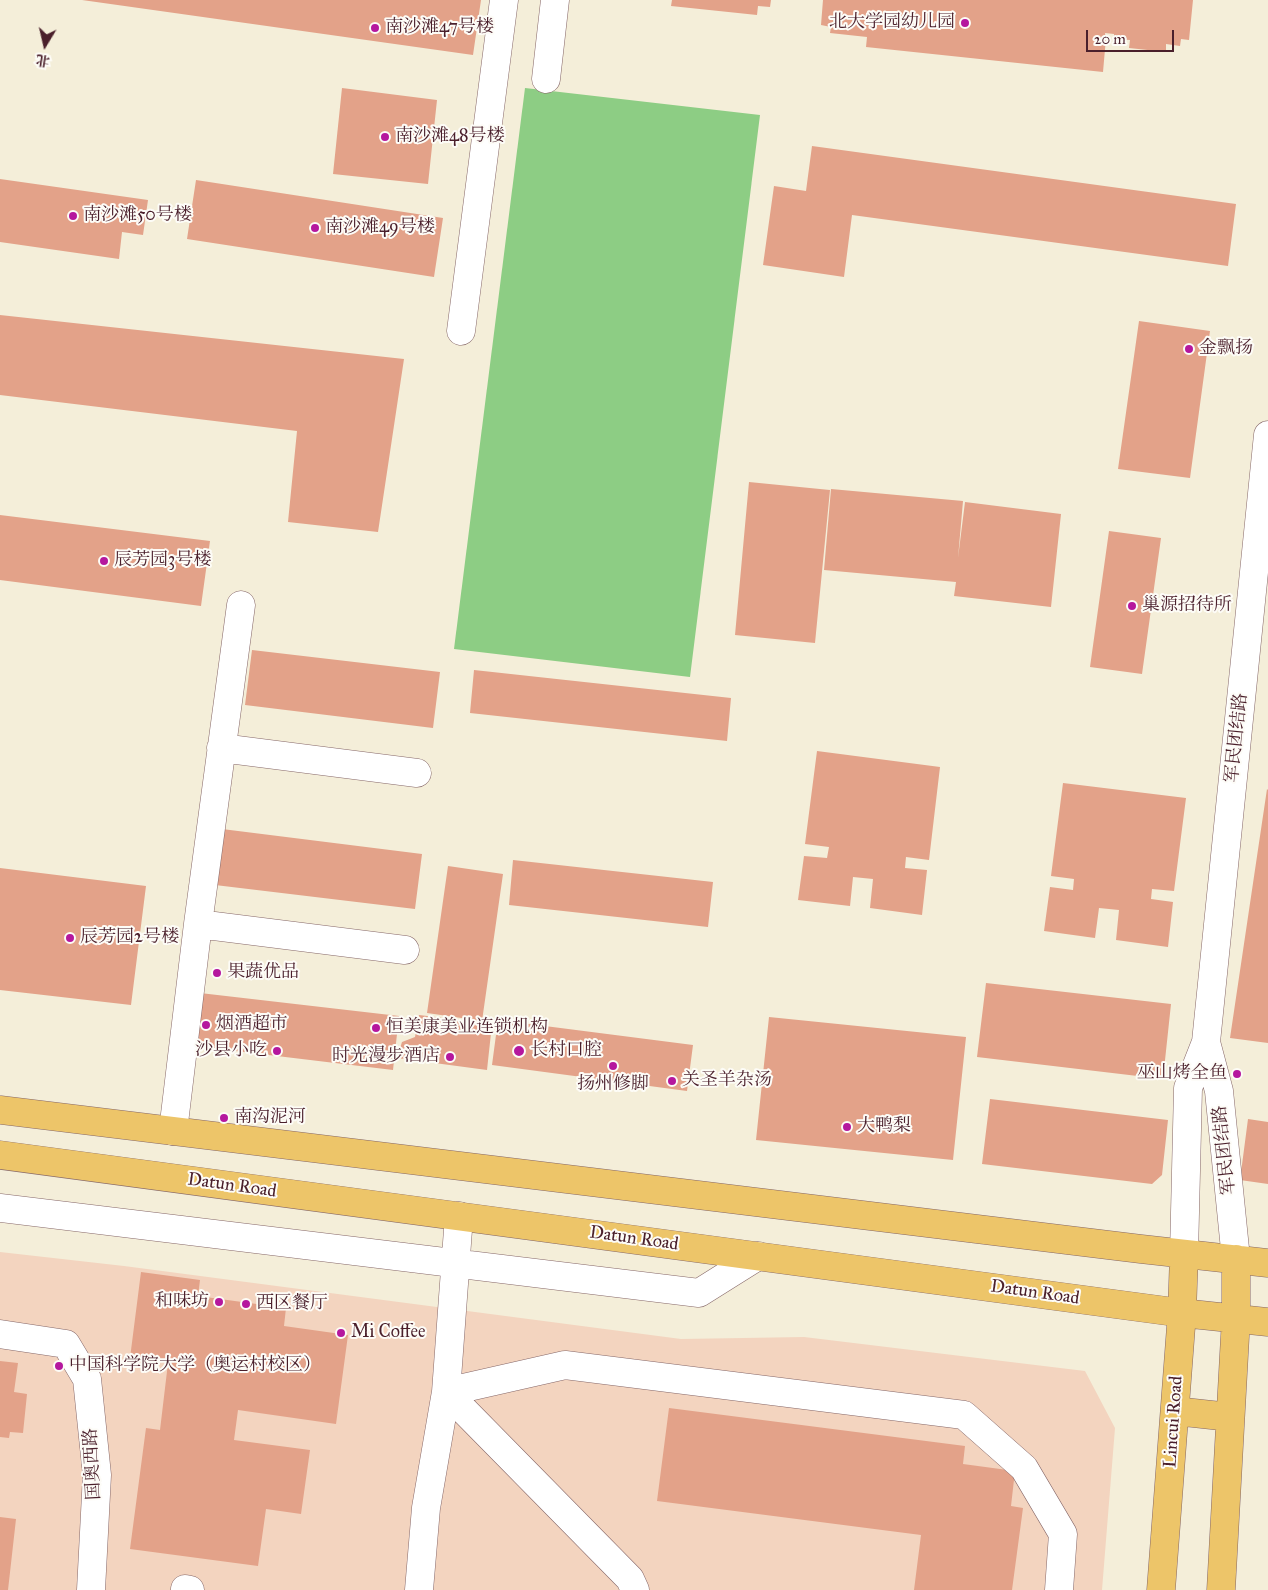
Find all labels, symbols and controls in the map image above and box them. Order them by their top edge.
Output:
place label: 北大学园幼儿园 [829,12,955,34]
place label: 南沙滩47号楼 [385,17,494,39]
marker: 北大学园幼儿园 [959,17,971,29]
north arrow [20,20,70,70]
scale bar [1088,20,1176,52]
marker: 南沙滩47号楼 [369,22,381,34]
text: 20 m [1094,30,1126,48]
text: 北 [34,51,51,70]
place label: 南沙滩48号楼 [395,126,505,148]
marker: 南沙滩48号楼 [379,131,391,143]
place label: 南沙滩50号楼 [83,205,192,227]
marker: 南沙滩50号楼 [67,210,79,222]
place label: 南沙滩49号楼 [325,217,435,239]
marker: 南沙滩49号楼 [309,222,321,234]
place label: 金飘扬 [1199,338,1253,360]
marker: 金飘扬 [1183,343,1195,355]
place label: 辰芳园3号楼 [114,550,211,572]
marker: 辰芳园3号楼 [98,555,110,567]
place label: 巢源招待所 [1142,595,1232,617]
marker: 巢源招待所 [1126,600,1138,612]
street label: 军民团结路 [1222,692,1252,784]
place label: 辰芳园2号楼 [80,927,179,949]
marker: 辰芳园2号楼 [64,932,76,944]
place label: 果蔬优品 [227,962,299,984]
marker: 果蔬优品 [211,967,223,979]
place label: 烟酒超市 [216,1014,288,1036]
place label: 恒美康美业连锁机构 [386,1017,548,1039]
marker: 烟酒超市 [200,1019,212,1031]
marker: 恒美康美业连锁机构 [370,1022,382,1034]
place label: 沙县小吃 [195,1040,267,1062]
place label: 长村口腔 [530,1040,602,1062]
marker: 长村口腔 [512,1044,526,1058]
marker: 沙县小吃 [271,1045,283,1057]
place label: 时光漫步酒店 [332,1046,440,1068]
marker: 时光漫步酒店 [444,1051,456,1063]
marker: 扬州修脚 [607,1060,619,1072]
place label: 巫山烤全鱼 [1137,1063,1227,1085]
marker: 巫山烤全鱼 [1231,1068,1243,1080]
place label: 关圣羊杂汤 [682,1070,772,1092]
place label: 扬州修脚 [577,1074,649,1096]
marker: 关圣羊杂汤 [666,1075,678,1087]
street label: 军民团结路 [1210,1104,1240,1196]
place label: 南沟泥河 [234,1107,306,1129]
marker: 南沟泥河 [218,1112,230,1124]
place label: 大鸭梨 [857,1116,911,1138]
marker: 大鸭梨 [841,1121,853,1133]
street label: Datun Road [186,1169,278,1203]
street label: Datun Road [588,1222,680,1256]
street label: Datun Road [989,1276,1081,1310]
place label: 和味坊 [155,1291,209,1313]
place label: 西区餐厅 [256,1293,328,1315]
marker: 和味坊 [213,1296,225,1308]
marker: 西区餐厅 [240,1298,252,1310]
place label: Mi Coffee [351,1322,426,1344]
marker: Mi Coffee [335,1327,347,1339]
place label: 中国科学院大学（奥运村校区） [69,1355,321,1377]
marker: 中国科学院大学（奥运村校区） [53,1360,65,1372]
street label: Lincui Road [1160,1375,1188,1469]
street label: 国奥西路 [80,1427,106,1501]

